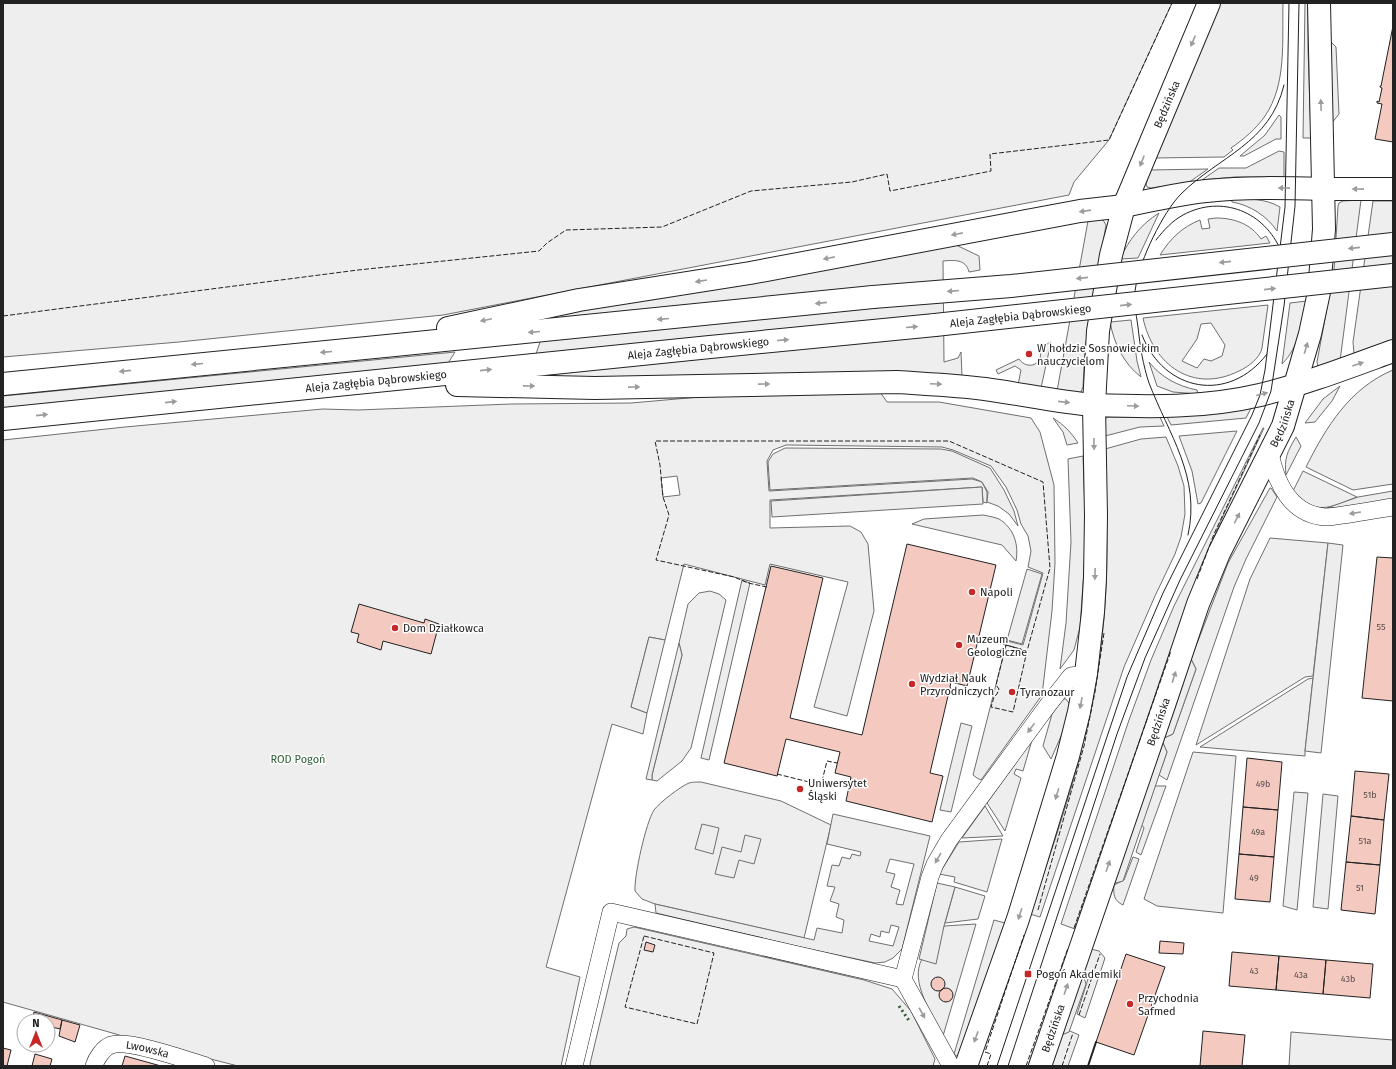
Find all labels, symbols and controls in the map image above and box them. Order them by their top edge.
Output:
one-way arrow [1189,36,1195,48]
street label: Będzińska [1151,79,1182,130]
one-way arrow [1318,99,1325,111]
one-way arrow [1138,155,1145,167]
one-way arrow [1277,185,1290,191]
one-way arrow [1351,186,1364,192]
one-way arrow [1079,207,1091,214]
one-way arrow [951,231,963,237]
one-way arrow [1348,245,1360,251]
one-way arrow [823,255,835,261]
one-way arrow [1219,259,1231,265]
one-way arrow [1076,275,1088,281]
one-way arrow [695,278,707,284]
one-way arrow [1264,286,1276,292]
one-way arrow [947,287,959,294]
one-way arrow [815,300,827,306]
street label: Aleja Zagłębia Dąbrowskiego [949,301,1092,330]
one-way arrow [1120,301,1132,308]
one-way arrow [657,316,670,323]
one-way arrow [480,317,493,323]
one-way arrow [906,324,918,331]
one-way arrow [528,328,540,335]
street label: Aleja Zagłębia Dąbrowskiego [627,335,770,362]
one-way arrow [777,336,789,343]
one-way arrow [1303,341,1309,353]
place label: W hołdzie Sosnowieckim nauczycielom [1037,342,1159,368]
one-way arrow [320,348,332,355]
marker: W hołdzie Sosnowieckim nauczycielom [1024,349,1034,359]
one-way arrow [1353,360,1365,366]
one-way arrow [191,361,203,367]
street label: Aleja Zagłębia Dąbrowskiego [305,367,447,395]
one-way arrow [480,367,492,373]
one-way arrow [119,368,131,375]
one-way arrow [758,381,771,387]
one-way arrow [930,381,942,388]
one-way arrow [523,383,535,390]
one-way arrow [628,384,641,390]
one-way arrow [1256,391,1268,397]
street label: Będzińska [1267,398,1297,449]
one-way arrow [165,399,177,406]
one-way arrow [1058,399,1071,405]
one-way arrow [1127,403,1140,409]
one-way arrow [36,412,48,419]
one-way arrow [1091,438,1097,451]
one-way arrow [1348,510,1361,516]
one-way arrow [1234,512,1240,524]
one-way arrow [1092,568,1098,581]
place label: Napoli [980,586,1013,599]
marker: Napoli [967,587,977,597]
place label: Dom Działkowca [403,622,484,635]
house number: 55 [1377,622,1386,632]
marker: Dom Działkowca [390,623,400,633]
place label: Muzeum Geologiczne [967,633,1027,659]
marker: Muzeum Geologiczne [954,640,964,650]
one-way arrow [1171,671,1177,683]
place label: Wydział Nauk Przyrodniczych [920,672,994,698]
marker: Wydział Nauk Przyrodniczych [907,679,917,689]
place label: Tyranozaur [1020,686,1075,699]
marker: Tyranozaur [1007,687,1017,697]
street label: Będzińska [1144,696,1173,748]
one-way arrow [1078,697,1084,709]
one-way arrow [1027,722,1035,733]
park label: ROD Pogoń [270,753,326,766]
place label: Uniwersytet Śląski [808,777,867,803]
house number: 49b [1256,779,1270,789]
marker: Uniwersytet Śląski [795,784,805,794]
one-way arrow [1054,788,1060,800]
house number: 51b [1363,790,1377,800]
house number: 49a [1251,827,1265,837]
house number: 51a [1359,836,1372,846]
one-way arrow [935,852,942,864]
one-way arrow [1105,860,1111,872]
house number: 49 [1249,873,1259,883]
house number: 51 [1356,883,1364,893]
one-way arrow [1016,909,1022,921]
house number: 43 [1249,966,1259,976]
place label: Pogoń Akademiki [1036,968,1121,981]
marker: Pogoń Akademiki [1023,969,1033,979]
house number: 43a [1294,970,1308,980]
house number: 43b [1341,974,1355,984]
one-way arrow [1063,983,1069,995]
place label: Przychodnia Safmed [1138,992,1199,1018]
marker: Przychodnia Safmed [1125,999,1135,1009]
street label: Będzińska [1039,1002,1067,1054]
one-way arrow [918,1007,925,1019]
north arrow [16,1013,56,1053]
text: N [32,1017,40,1030]
one-way arrow [973,1031,979,1043]
street label: Lwowska [125,1038,171,1060]

